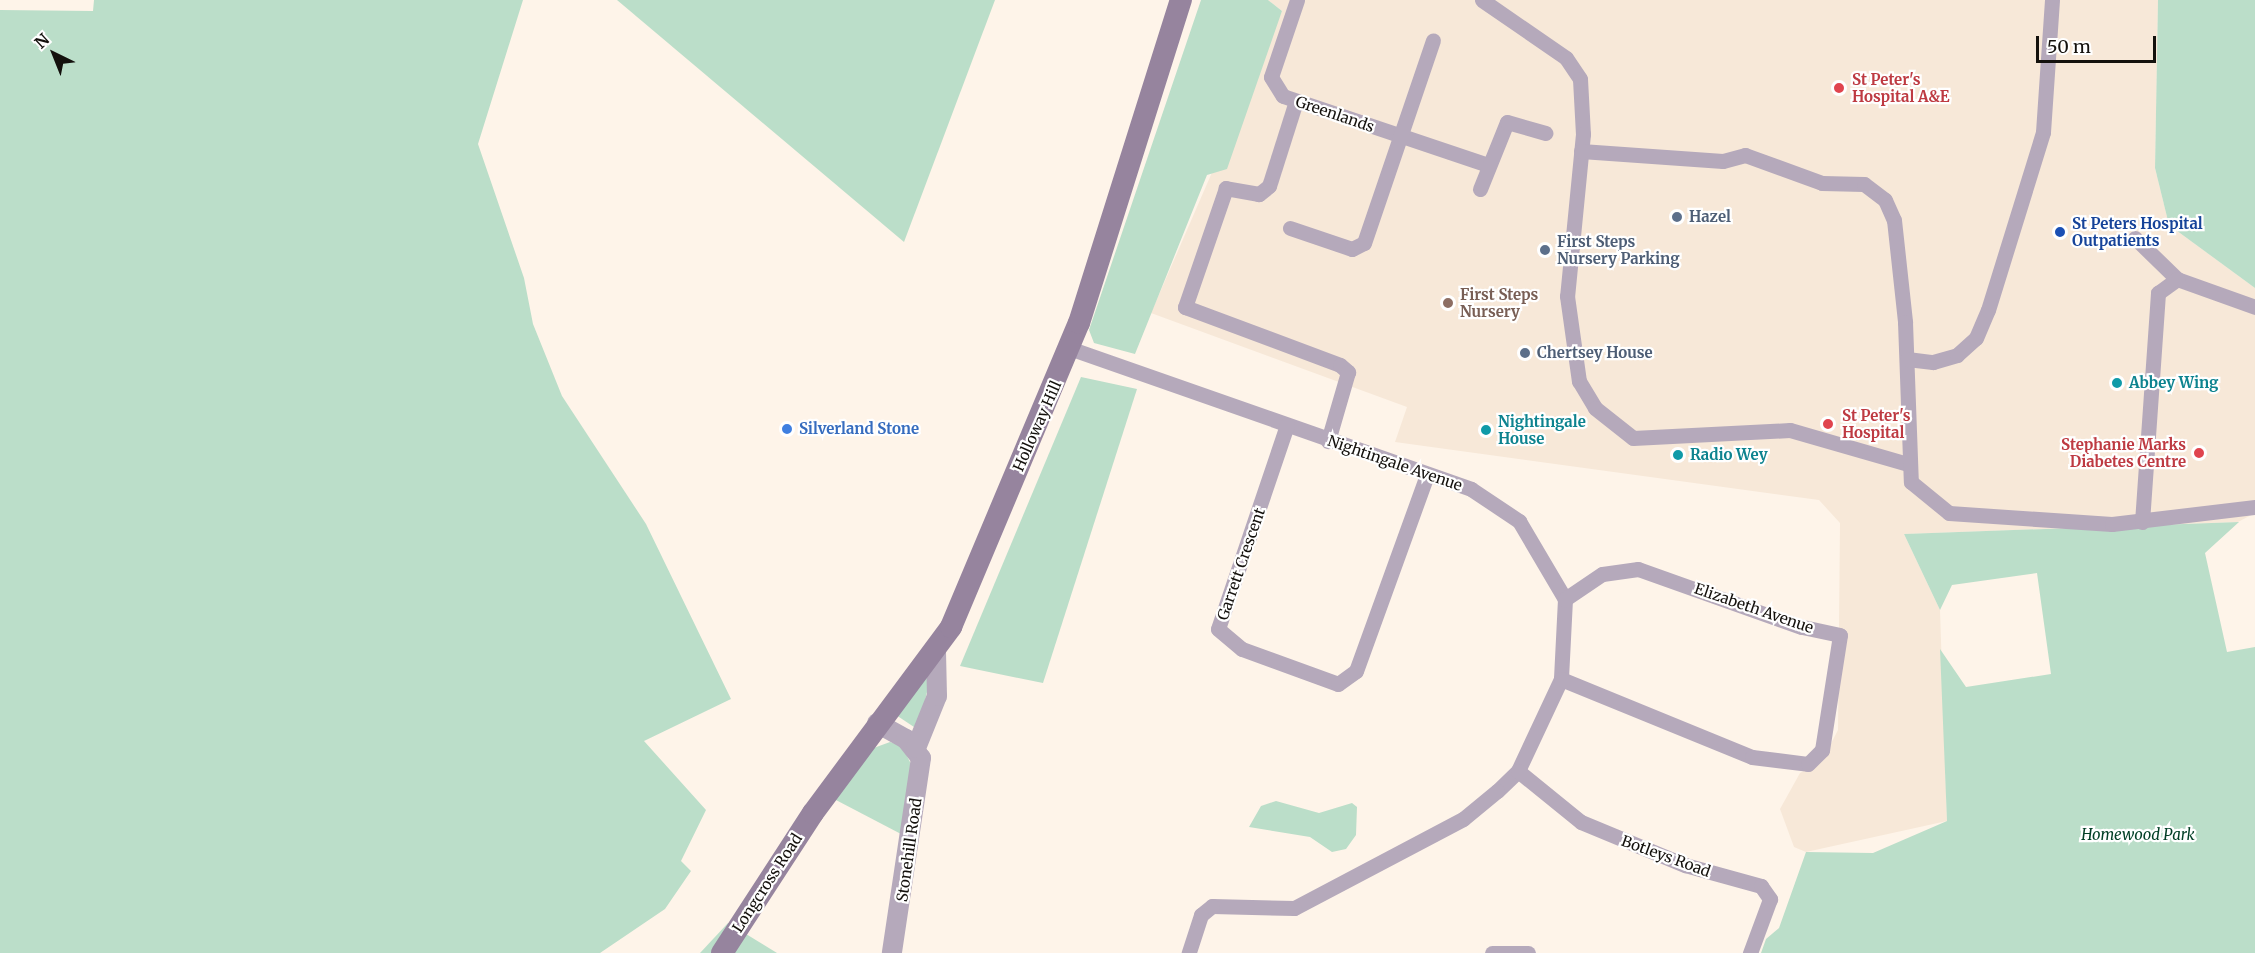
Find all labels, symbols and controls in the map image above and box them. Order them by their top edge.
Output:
north arrow [24,24,84,84]
scale bar [2039,24,2159,62]
text: N [30,29,53,52]
text: 50 m [2047,35,2091,58]
place label: St Peter's Hospital A&E [1852,70,1949,105]
marker: St Peter's Hospital A&E [1830,79,1848,97]
street label: Greenlands [1293,92,1377,136]
place label: Hazel [1689,208,1731,226]
marker: Hazel [1670,210,1684,224]
place label: St Peters Hospital Outpatients [2072,214,2203,249]
marker: St Peters Hospital Outpatients [2053,225,2067,239]
place label: First Steps Nursery Parking [1557,232,1680,267]
marker: First Steps Nursery Parking [1538,243,1552,257]
place label: First Steps Nursery [1460,285,1538,320]
marker: First Steps Nursery [1441,296,1455,310]
place label: Chertsey House [1537,344,1653,362]
marker: Chertsey House [1518,346,1532,360]
place label: Abbey Wing [2129,374,2218,392]
marker: Abbey Wing [2110,376,2124,390]
street label: Holloway Hill [1009,378,1065,474]
place label: St Peter's Hospital [1842,406,1910,441]
place label: Nightingale House [1498,412,1586,447]
marker: St Peter's Hospital [1819,415,1837,433]
place label: Silverland Stone [799,420,919,438]
marker: Silverland Stone [780,422,794,436]
marker: Nightingale House [1479,423,1493,437]
street label: Nightingale Avenue [1325,432,1465,494]
place label: Stephanie Marks Diabetes Centre [2061,435,2186,470]
marker: Stephanie Marks Diabetes Centre [2190,444,2208,462]
place label: Radio Wey [1690,446,1768,464]
marker: Radio Wey [1671,448,1685,462]
street label: Garrett Crescent [1213,506,1269,622]
street label: Elizabeth Avenue [1692,579,1816,637]
street label: Stonehill Road [893,797,925,903]
park label: Homewood Park [2081,826,2195,844]
street label: Longcross Road [728,830,806,936]
street label: Botleys Road [1619,832,1713,880]

